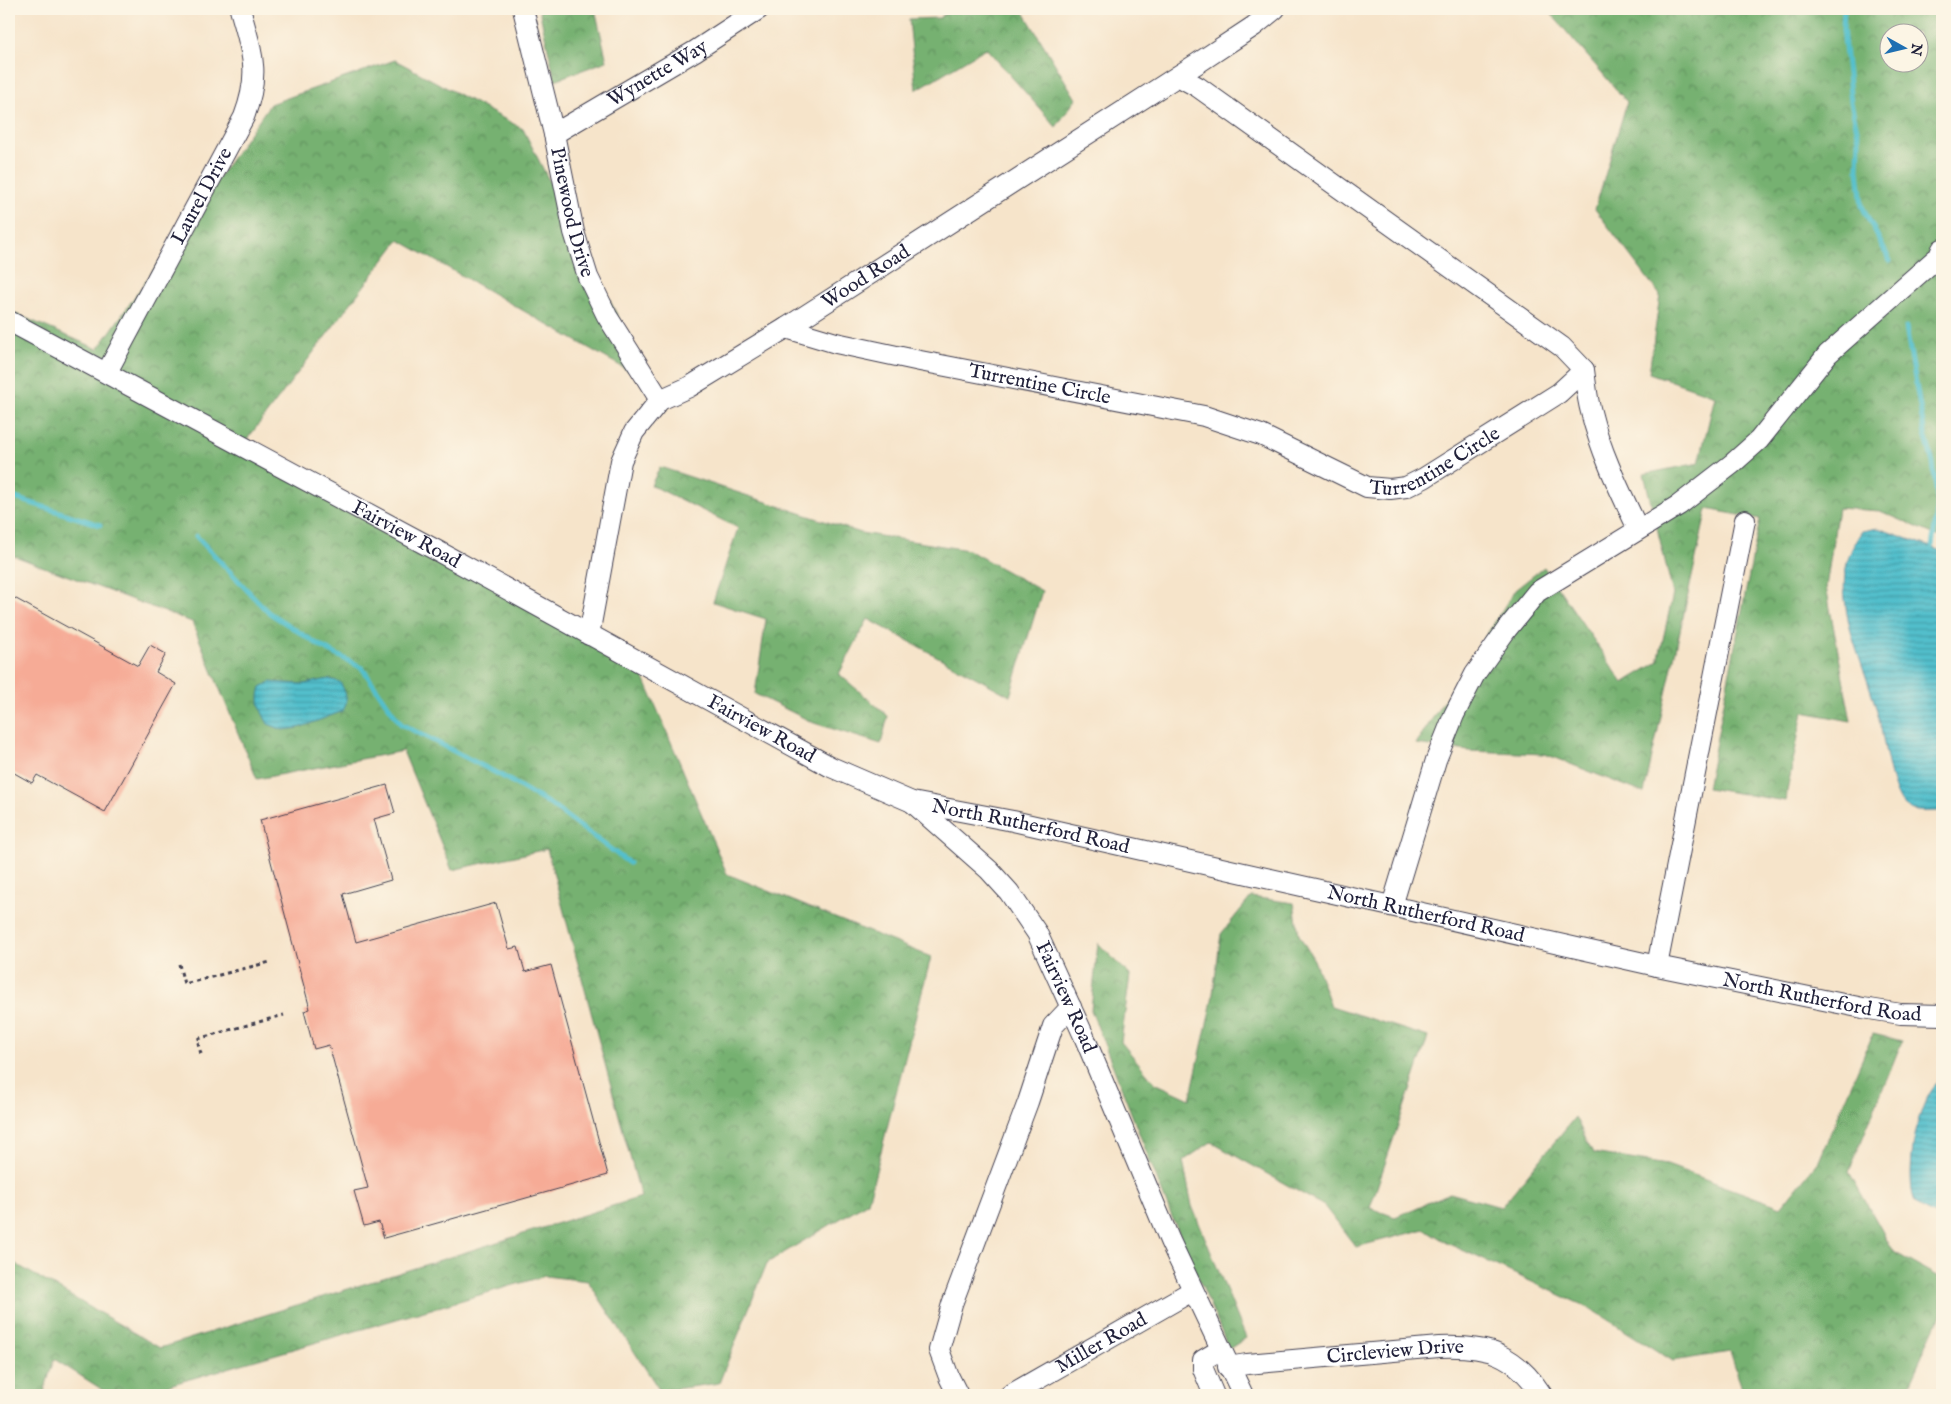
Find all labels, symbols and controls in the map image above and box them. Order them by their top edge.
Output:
north arrow [1878,22,1928,72]
street label: Wynette Way [603,34,712,112]
text: N [1906,41,1926,57]
street label: Laurel Drive [165,143,238,249]
street label: Pinewood Drive [544,145,600,280]
street label: Wood Road [817,239,915,314]
street label: Turrentine Circle [966,358,1113,410]
street label: Turrentine Circle [1368,421,1504,502]
street label: Fairview Road [348,495,465,574]
street label: Fairview Road [703,689,820,769]
street label: North Rutherford Road [929,793,1132,859]
street label: North Rutherford Road [1325,880,1527,948]
street label: Fairview Road [1030,937,1102,1057]
street label: North Rutherford Road [1720,967,1922,1027]
street label: Miller Road [1051,1307,1152,1379]
street label: Circleview Drive [1326,1334,1464,1369]

